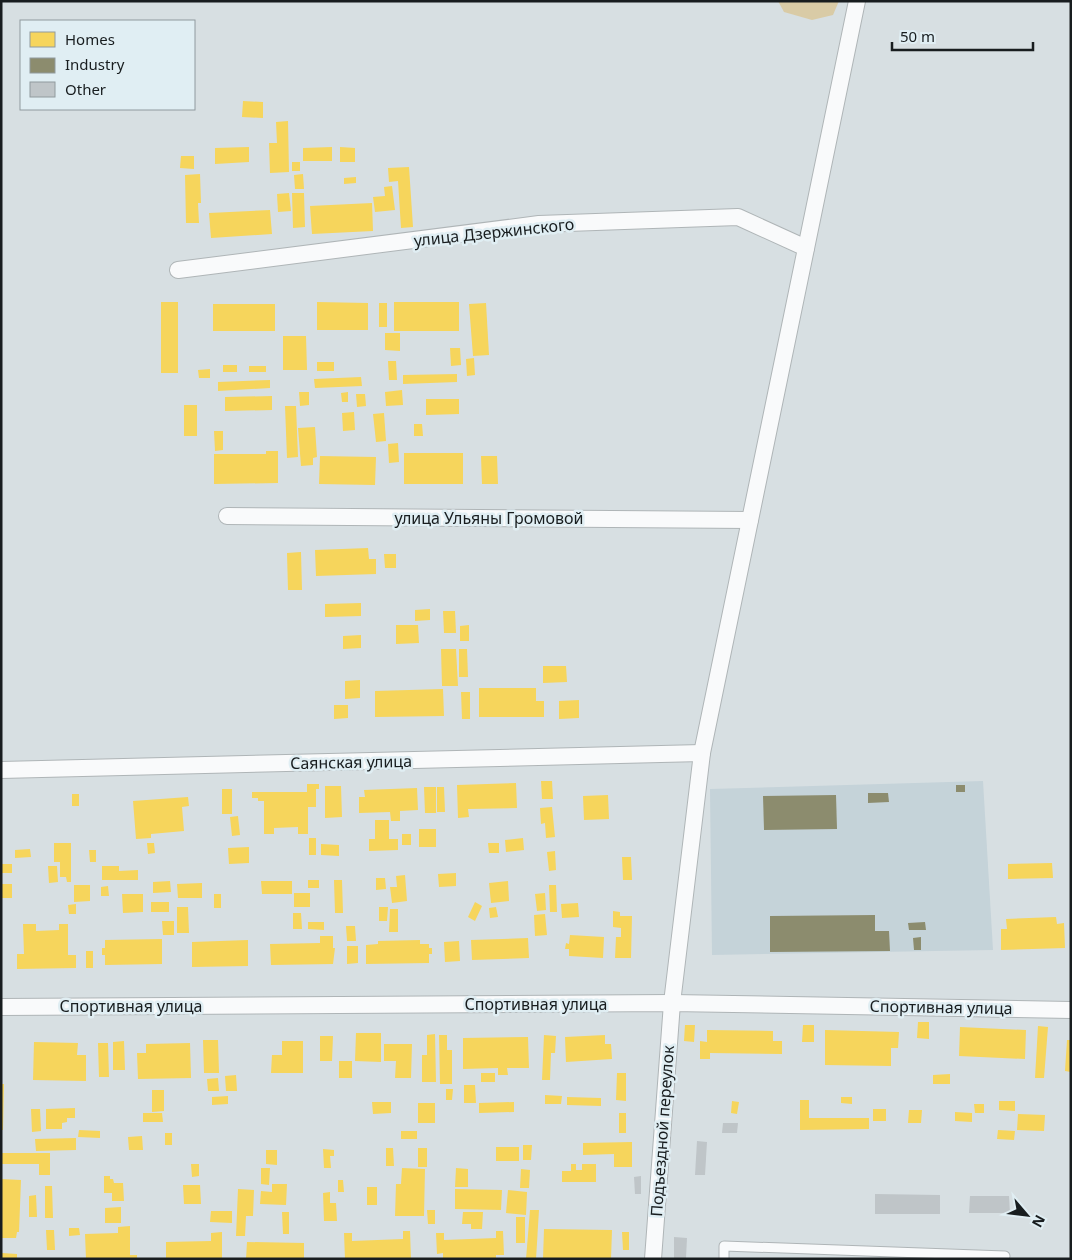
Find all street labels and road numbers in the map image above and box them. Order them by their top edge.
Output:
street label: улица Дзержинского [413,213,575,251]
street label: улица Ульяны Громовой [395,507,583,529]
street label: Саянская улица [290,750,412,774]
street label: Спортивная улица [465,993,607,1015]
street label: Спортивная улица [60,995,202,1017]
street label: Спортивная улица [869,995,1013,1019]
street label: Подъездной переулок [645,1044,679,1217]

